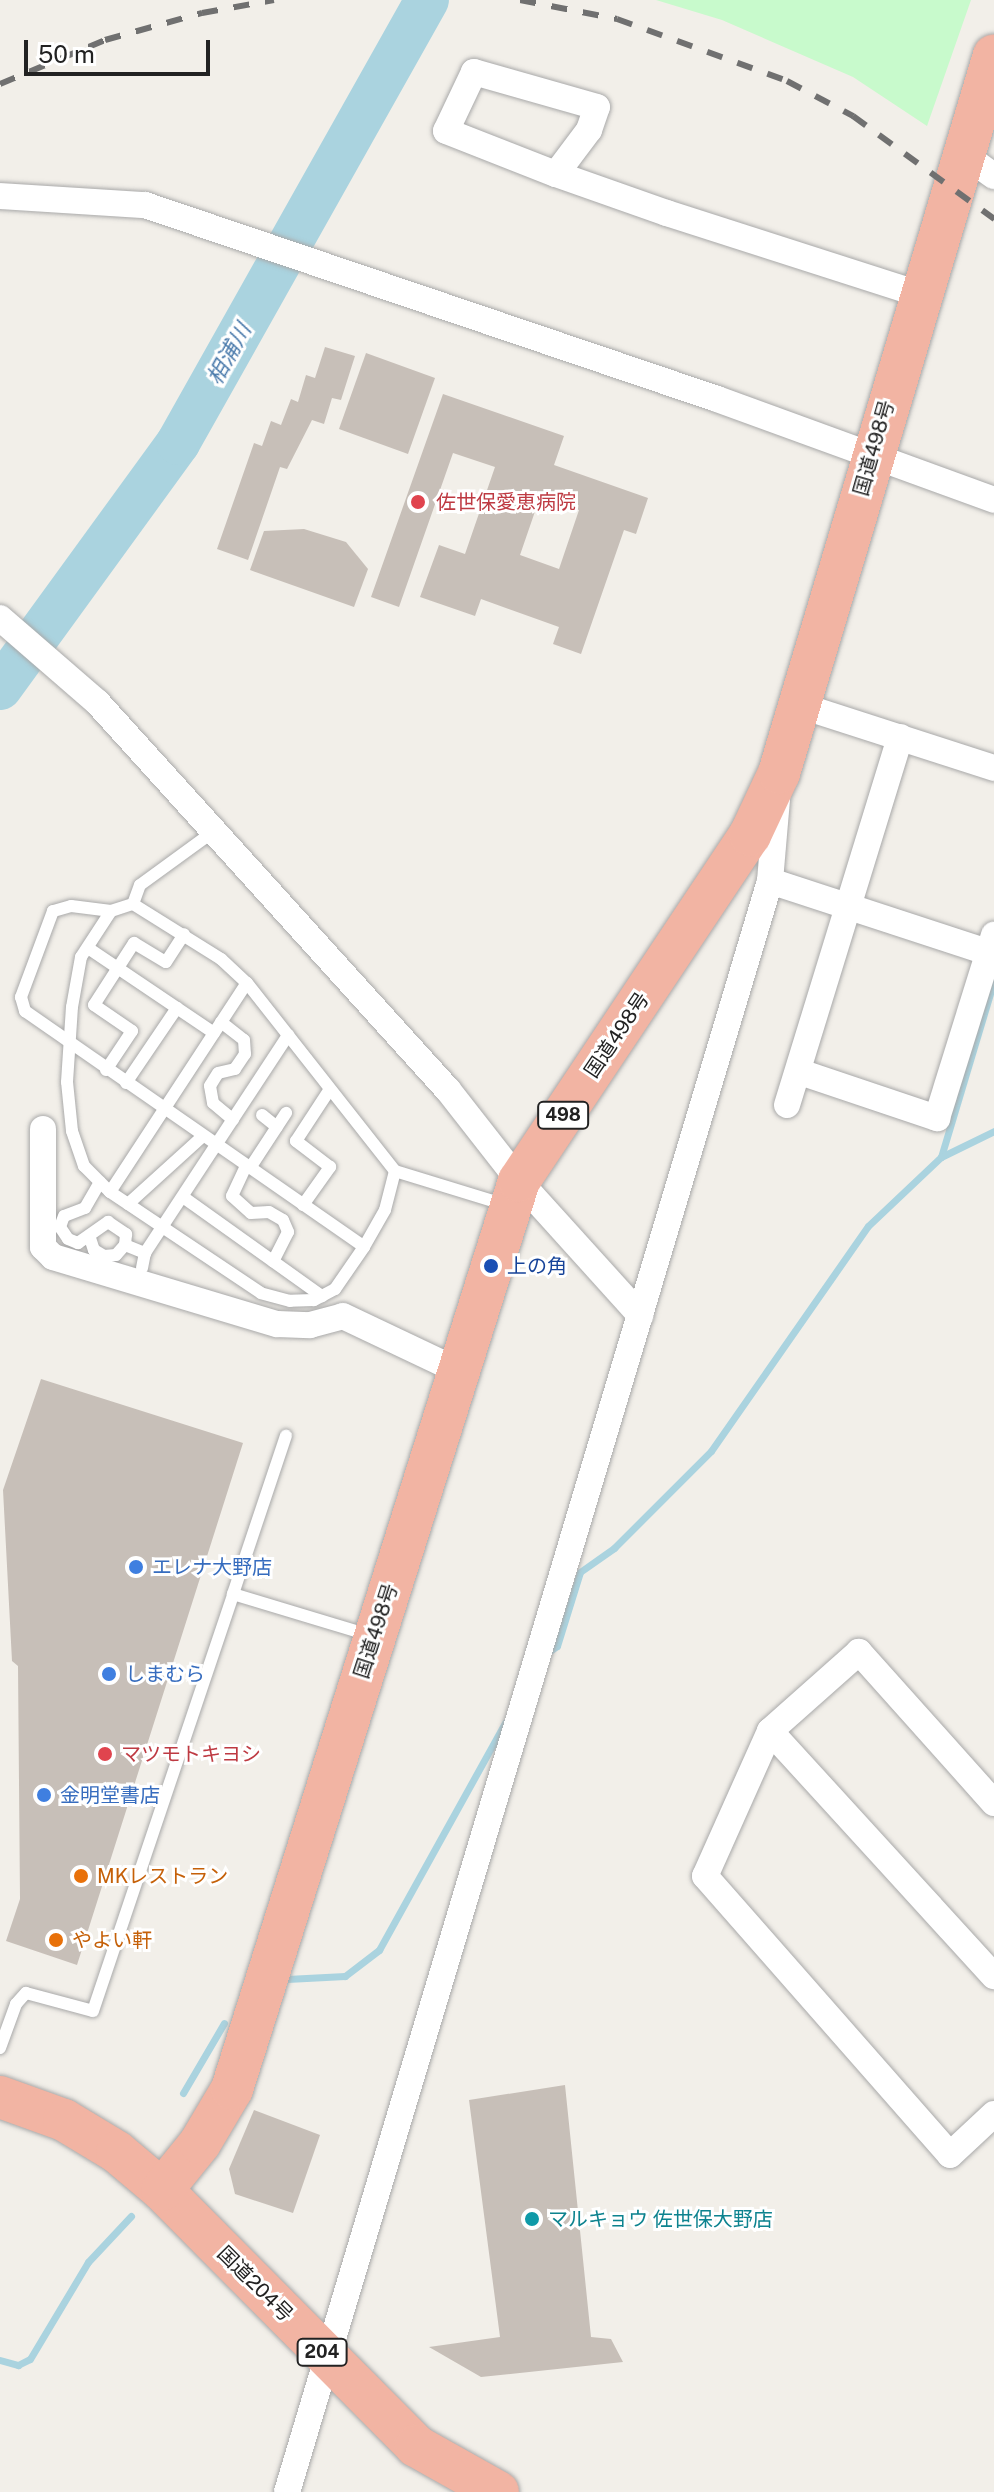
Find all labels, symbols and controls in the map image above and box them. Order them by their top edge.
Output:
scale bar [28,24,214,74]
text: 50 m [38,40,95,68]
water label: 相浦川 [201,319,257,389]
street label: 国道498号 [849,398,899,498]
place label: 佐世保愛恵病院 [436,490,576,514]
marker: 佐世保愛恵病院 [407,491,429,513]
street label: 国道498号 [580,988,654,1082]
road number: 498 [537,1101,589,1129]
place label: 上の角 [507,1254,567,1278]
marker: 上の角 [482,1257,500,1275]
place label: エレナ大野店 [152,1555,272,1579]
marker: エレナ大野店 [127,1558,145,1576]
street label: 国道498号 [349,1581,403,1681]
place label: しまむら [125,1662,205,1686]
marker: しまむら [100,1665,118,1683]
place label: マツモトキヨシ [121,1742,261,1766]
marker: マツモトキヨシ [96,1745,114,1763]
place label: 金明堂書店 [60,1783,160,1807]
marker: 金明堂書店 [35,1786,53,1804]
place label: MKレストラン [97,1864,228,1888]
marker: MKレストラン [72,1867,90,1885]
place label: やよい軒 [72,1928,152,1952]
marker: やよい軒 [47,1931,65,1949]
place label: マルキョウ 佐世保大野店 [548,2207,773,2231]
marker: マルキョウ 佐世保大野店 [523,2210,541,2228]
street label: 国道204号 [212,2241,298,2327]
road number: 204 [296,2338,348,2366]

